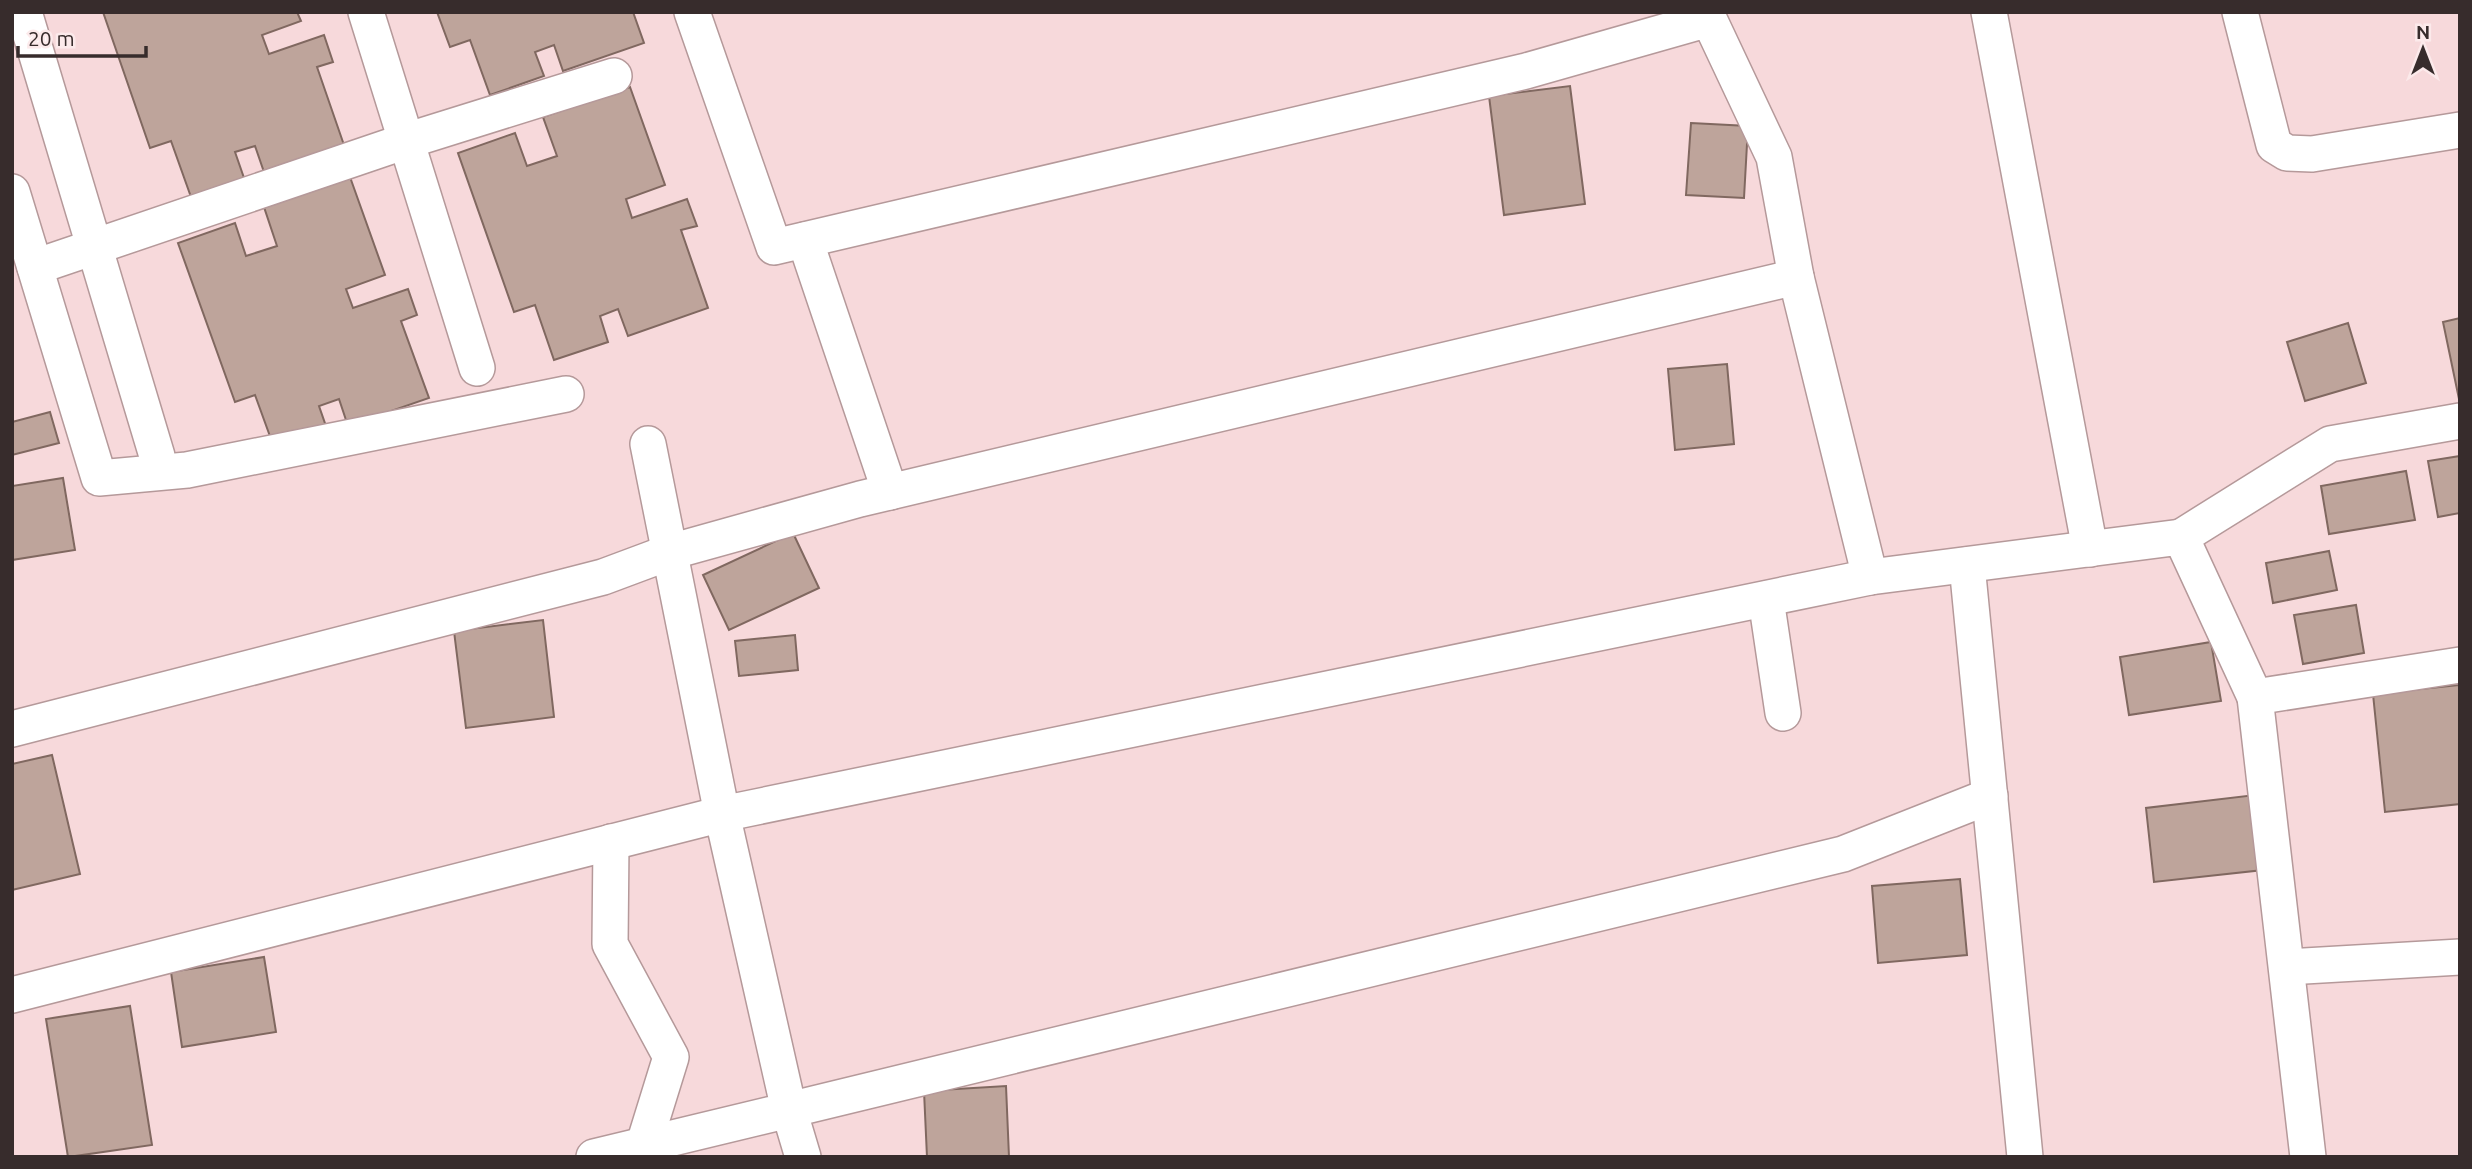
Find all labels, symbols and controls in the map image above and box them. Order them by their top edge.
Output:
scale bar [18,14,145,58]
north arrow [2388,14,2458,84]
text: N [2416,21,2430,43]
text: 20 m [28,26,75,50]

